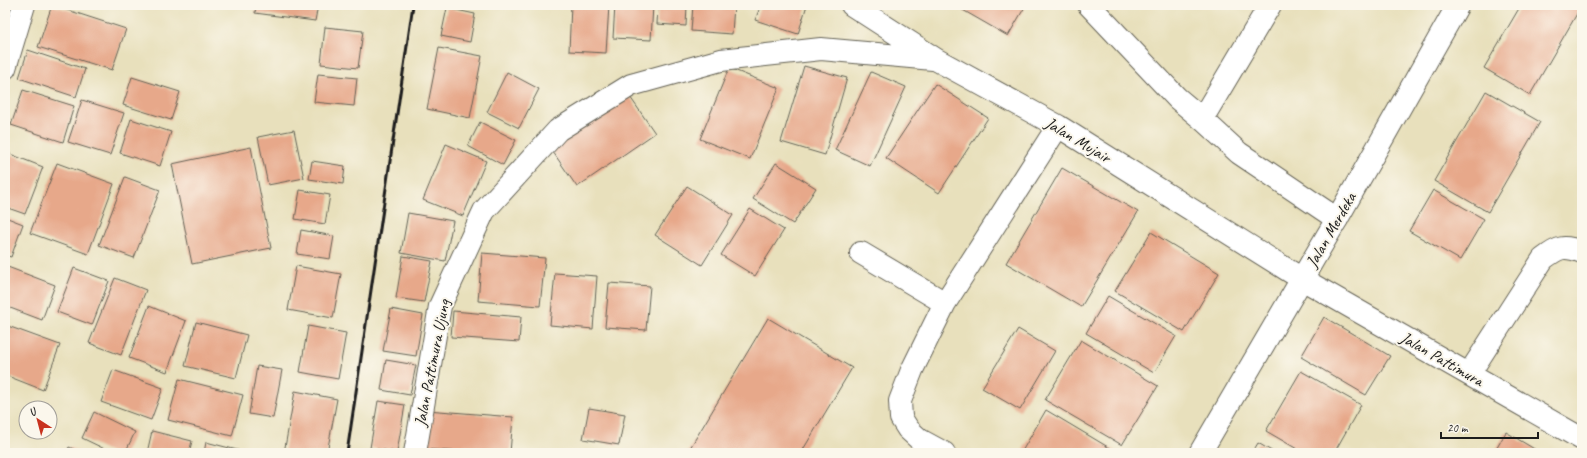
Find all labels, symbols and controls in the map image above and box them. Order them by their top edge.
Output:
street label: Jalan Mujair [1041,112,1116,169]
street label: Jalan Merdeka [1301,188,1361,272]
street label: Jalan Pattimura Ujung [409,297,455,429]
street label: Jalan Pattimura [1396,326,1489,392]
north arrow [18,400,58,440]
text: U [26,403,41,419]
scale bar [1441,414,1538,440]
text: 20 m [1447,420,1469,436]

